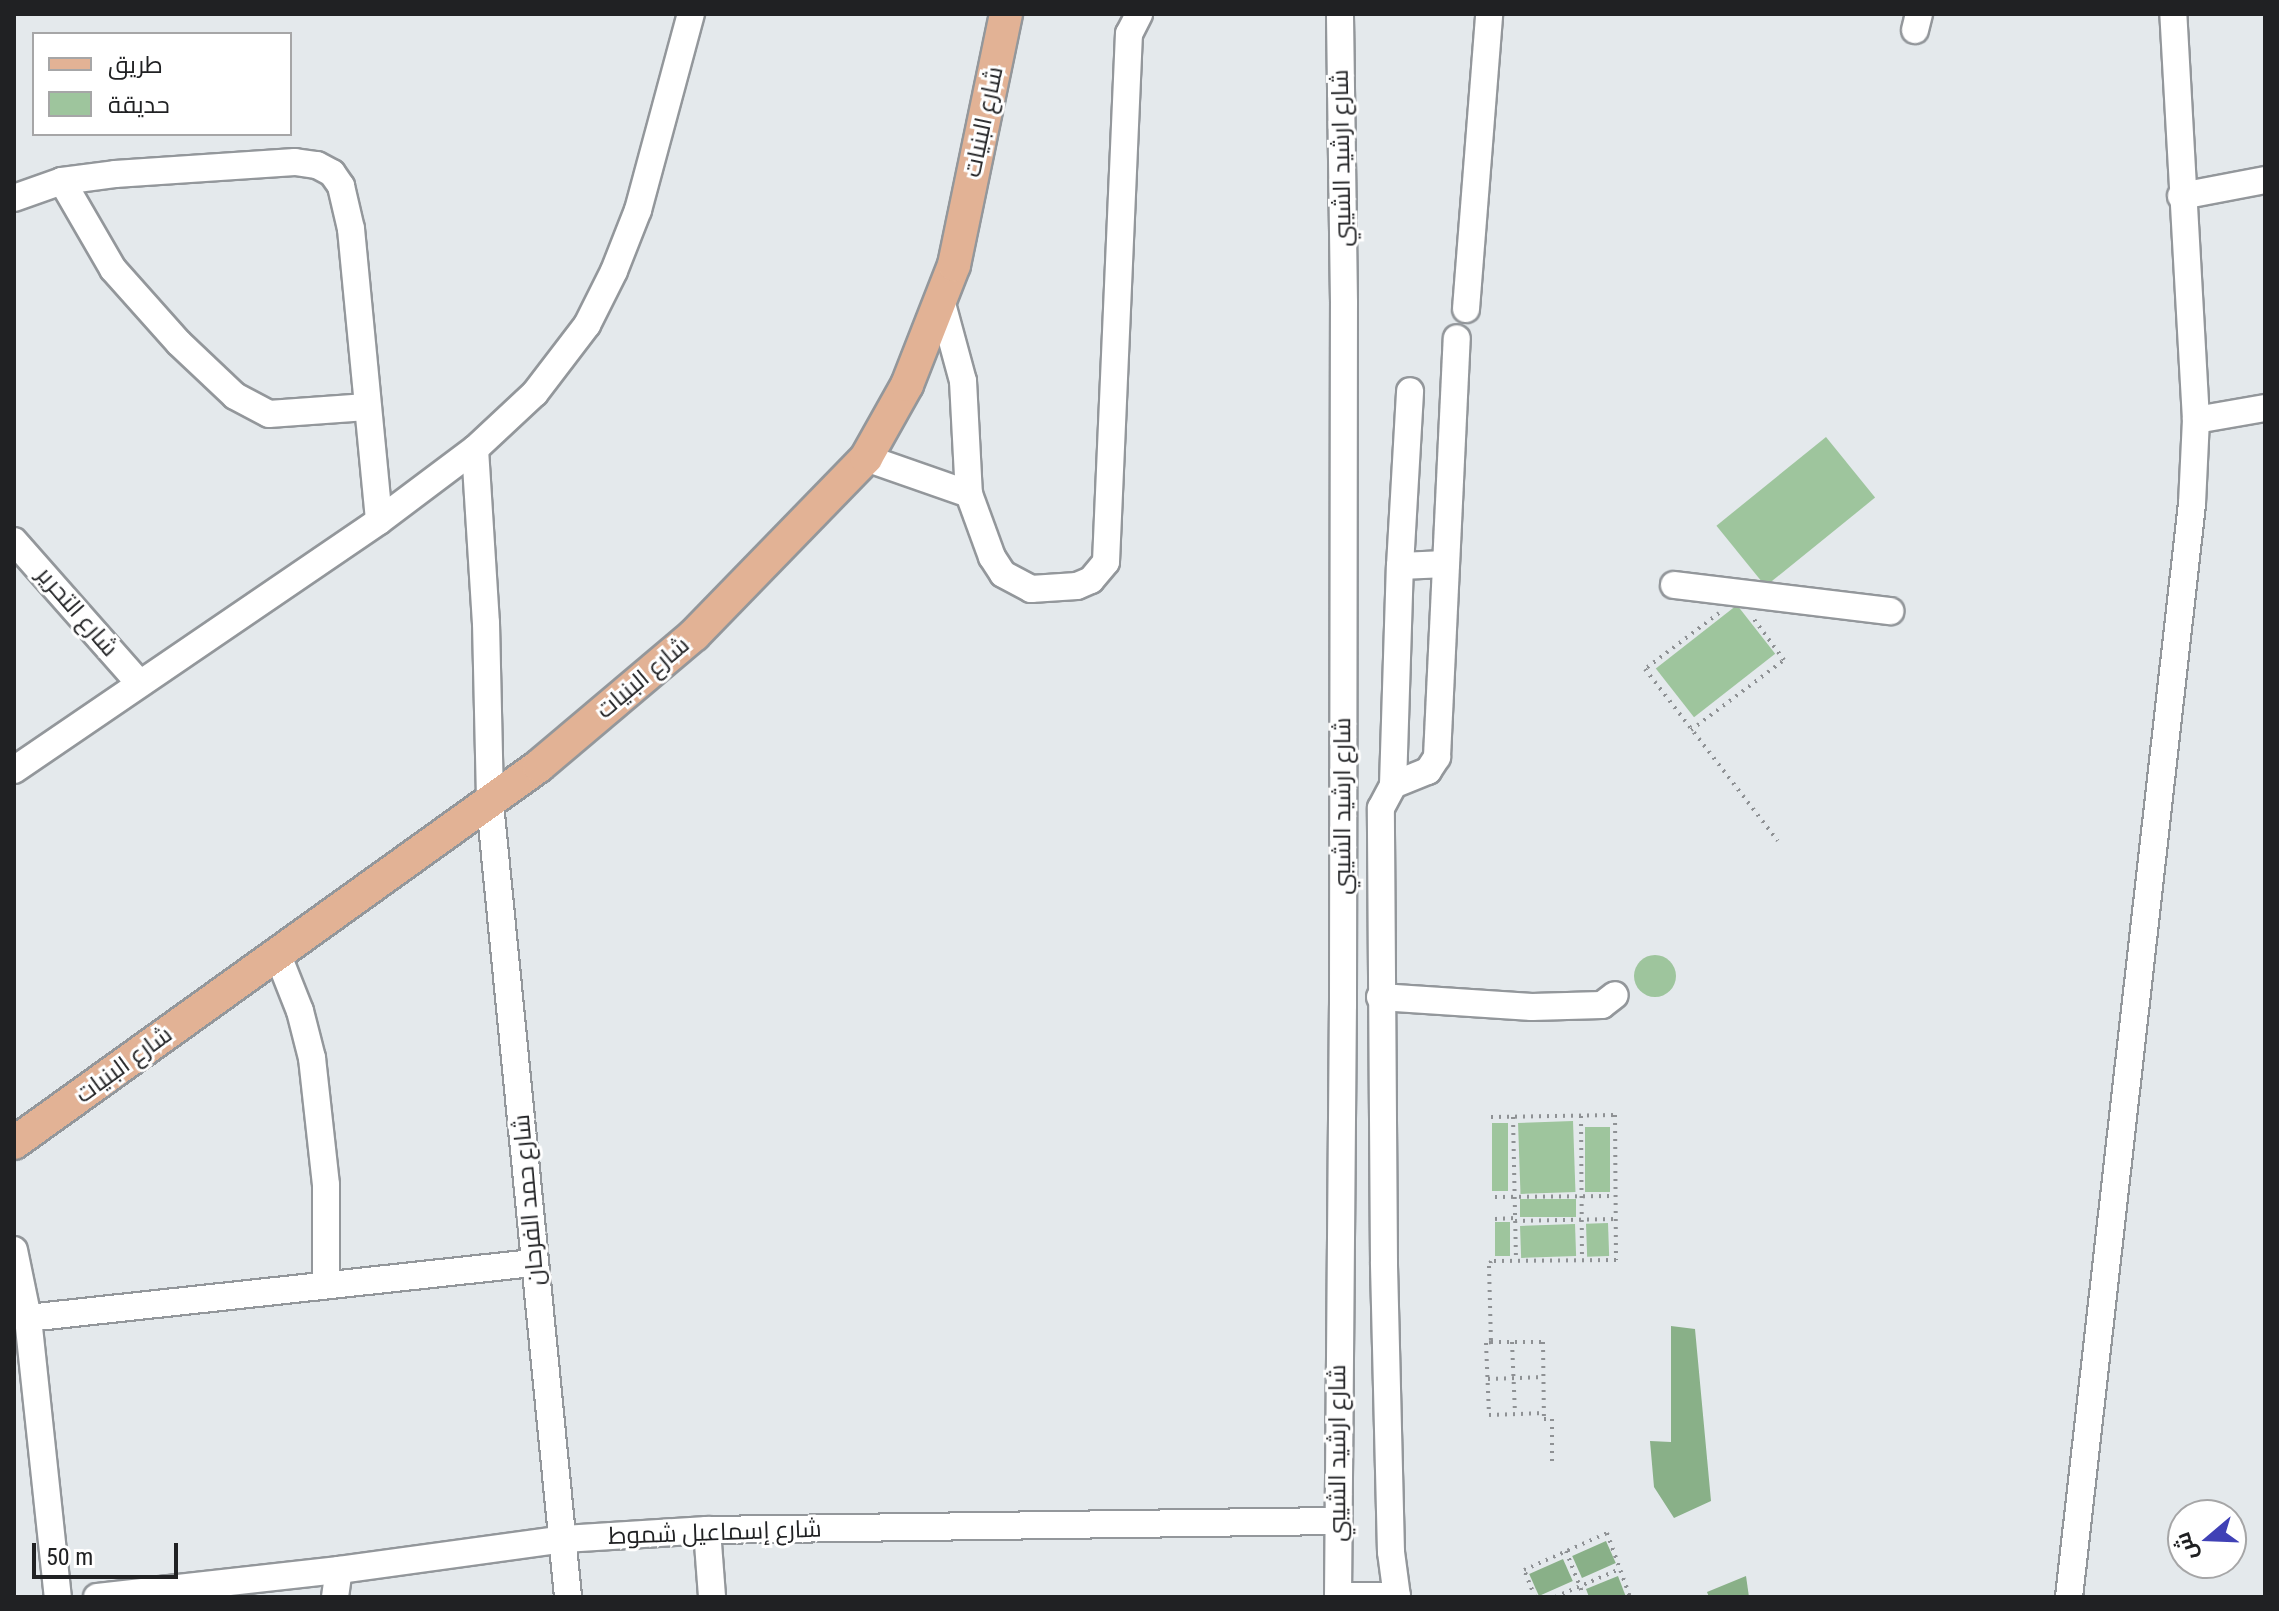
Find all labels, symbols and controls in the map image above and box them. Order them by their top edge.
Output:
legend [32,32,292,136]
text: طريق [108,51,163,79]
street label: شارع البنيات [958,64,1010,180]
street label: شارع ارشيد الشيبي [1326,69,1358,247]
text: حديقة [108,91,170,119]
street label: شارع التحرير [30,561,124,663]
street label: شارع البنيات [591,631,695,725]
street label: شارع ارشيد الشيبي [1329,717,1357,895]
street label: شارع البنيات [70,1020,178,1110]
street label: شارع حمد الفرحان [507,1113,551,1287]
street label: شارع ارشيد الشيبي [1324,1364,1352,1542]
north arrow [2167,1499,2247,1579]
street label: شارع إسماعيل شموط [608,1515,822,1551]
scale bar [36,1527,182,1577]
text: ش [2169,1529,2202,1564]
text: 50 m [46,1543,93,1571]

